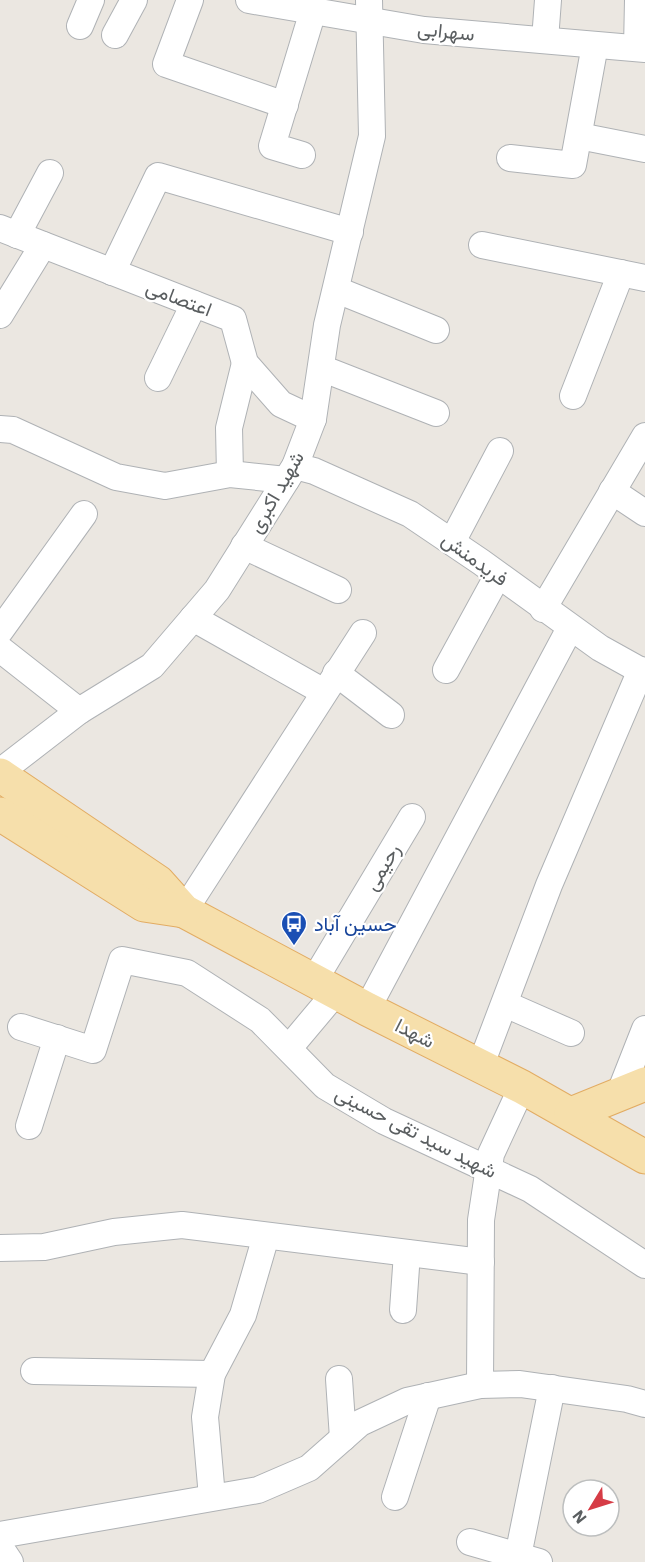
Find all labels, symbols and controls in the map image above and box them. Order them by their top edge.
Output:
street label: سهرابی [416,14,476,47]
street label: اعتصامی [142,273,216,322]
street label: شهید اکبری [241,446,310,538]
street label: فریدمنش [437,525,514,592]
street label: رحیمی [357,838,406,895]
bus stop icon: حسین آباد [279,909,309,947]
place label: حسین آباد [314,910,397,937]
street label: شهدا [391,1011,440,1054]
street label: شهید سید تقی حسینی [331,1079,502,1184]
north arrow [561,1478,621,1538]
text: N [568,1507,591,1528]

